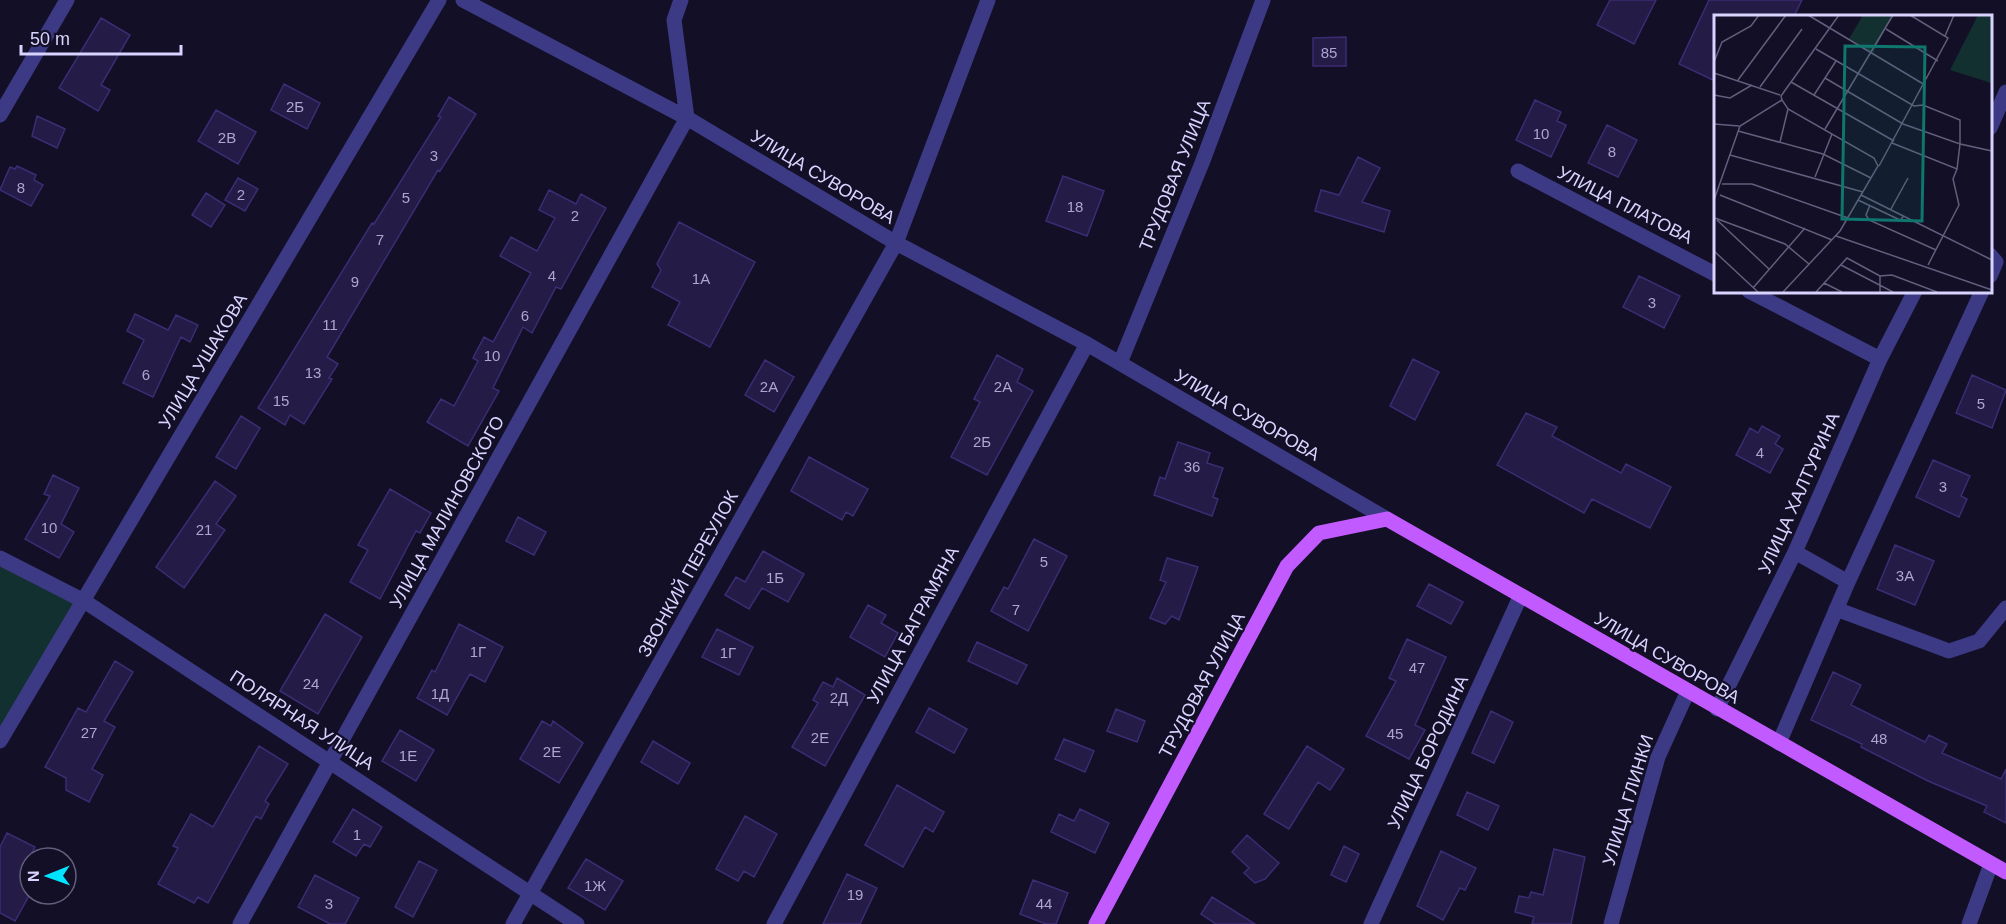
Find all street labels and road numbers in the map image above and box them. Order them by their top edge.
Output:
street label: ТРУДОВАЯ УЛИЦА [1135,96,1215,254]
street label: УЛИЦА СУВОРОВА [747,126,899,228]
street label: УЛИЦА ПЛАТОВА [1554,162,1696,248]
street label: УЛИЦА УШАКОВА [155,290,251,432]
street label: УЛИЦА СУВОРОВА [1171,365,1323,465]
street label: УЛИЦА ХАЛТУРИНА [1754,409,1844,577]
street label: УЛИЦА МАЛИНОВСКОГО [386,412,508,612]
street label: ЗВОНКИЙ ПЕРЕУЛОК [633,487,742,661]
street label: УЛИЦА БАГРАМЯНА [863,543,963,707]
street label: УЛИЦА СУВОРОВА [1591,608,1743,708]
street label: ТРУДОВАЯ УЛИЦА [1155,609,1249,761]
street label: ПОЛЯРНАЯ УЛИЦА [226,666,378,774]
street label: УЛИЦА БОРОДИНА [1384,672,1472,832]
street label: УЛИЦА ГЛИНКИ [1599,732,1657,868]

